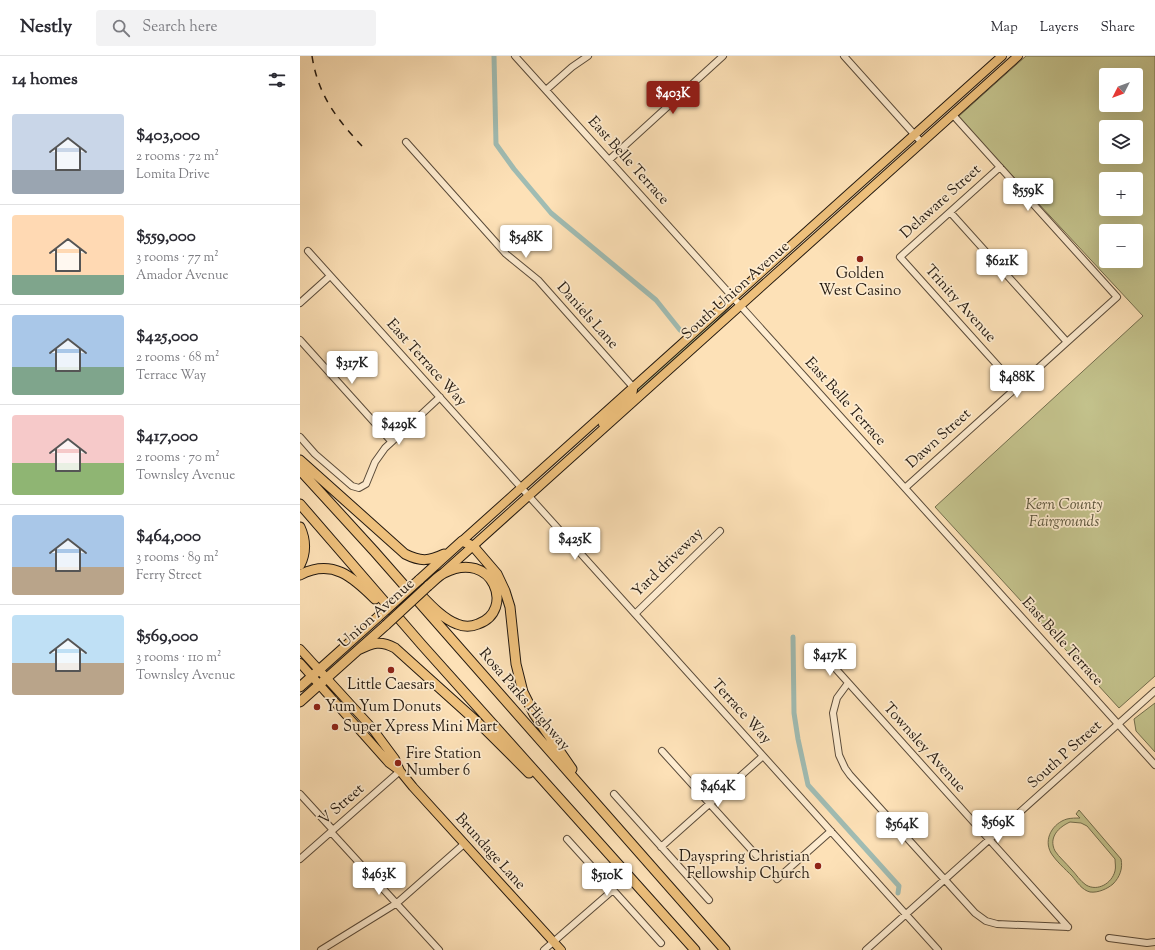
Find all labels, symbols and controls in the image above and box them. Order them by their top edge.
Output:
search box [96,10,376,46]
text: Nestly [20,14,72,41]
icon: search [110,17,132,39]
text: Search here [142,17,218,38]
text: Map [991,18,1018,38]
text: Layers [1040,18,1078,38]
text: Share [1100,18,1135,38]
text: 14 homes [12,68,78,92]
north arrow [1099,68,1143,112]
map controls [1099,68,1143,268]
icon: filters [266,69,288,91]
pin: $403K [645,81,701,115]
text: $403K [656,85,690,103]
street label: East Belle Terrace [582,112,674,210]
button: layers [1099,120,1143,164]
text: $403,000 [136,124,200,148]
icon: home [44,130,92,178]
text: 2 rooms · 72 m² [136,148,219,166]
street label: Delaware Street [896,160,986,244]
text: Lomita Drive [136,166,210,184]
button: + [1099,172,1143,216]
pin: $559K [1000,178,1056,212]
text: $559K [1012,182,1044,200]
button: − [1099,224,1143,268]
text: $559,000 [136,225,196,249]
pin: $548K [498,225,554,259]
text: $548K [509,229,543,247]
icon: home [44,231,92,279]
street label: South Union Avenue [677,237,795,345]
text: 3 rooms · 77 m² [136,249,219,267]
pin: $621K [974,249,1030,283]
text: $621K [985,253,1019,271]
marker: Golden West Casino [855,254,865,264]
street label: Trinity Avenue [919,261,1001,347]
place label: Golden West Casino [819,264,901,302]
text: Amador Avenue [136,267,229,285]
street label: Daniels Lane [551,278,623,354]
street label: East Terrace Way [381,315,471,412]
text: $425,000 [136,325,198,349]
icon: home [44,331,92,379]
text: 2 rooms · 68 m² [136,349,220,367]
pin: $317K [324,351,380,385]
street label: East Belle Terrace [799,353,891,451]
text: $317K [336,355,368,373]
pin: $488K [989,365,1045,399]
text: Terrace Way [136,367,206,385]
text: $488K [999,369,1035,387]
street label: Dawn Street [902,404,976,474]
pin: $429K [371,412,427,446]
text: $429K [381,416,417,434]
text: $417,000 [136,425,198,449]
icon: home [44,431,92,479]
text: 2 rooms · 70 m² [136,449,220,467]
text: Townsley Avenue [136,467,235,485]
park label: Kern County Fairgrounds [1025,495,1103,533]
street label: Yard driveway [628,523,709,602]
text: $464,000 [136,525,201,549]
pin: $425K [547,527,603,561]
icon: home [44,531,92,579]
text: $425K [558,531,592,549]
text: 3 rooms · 89 m² [136,549,219,567]
text: Ferry Street [136,567,202,585]
street label: Union Avenue [334,574,420,654]
street label: East Belle Terrace [1016,593,1108,691]
text: $569,000 [136,625,198,649]
icon: home [44,631,92,679]
pin: $417K [802,643,858,677]
street label: Rosa Parks Highway [474,644,575,756]
text: $417K [813,647,847,665]
text: 3 rooms · 110 m² [136,649,221,667]
marker: Little Caesars [386,665,396,675]
text: Townsley Avenue [136,667,235,685]
place label: Little Caesars [347,675,435,696]
street label: Terrace Way [706,675,776,750]
place label: Yum Yum Donuts [325,697,441,718]
street label: Townsley Avenue [878,698,970,798]
marker: Yum Yum Donuts [312,702,322,712]
street label: South P Street [1023,716,1107,794]
place label: Super Xpress Mini Mart [343,717,497,738]
marker: Super Xpress Mini Mart [330,722,340,732]
place label: Fire Station Number 6 [406,744,481,782]
marker: Fire Station Number 6 [393,758,403,768]
pin: $464K [690,774,746,808]
text: $464K [700,778,736,796]
street label: V Street [315,779,369,831]
street label: Brundage Lane [450,809,530,895]
pin: $569K [970,810,1026,844]
pin: $564K [874,812,930,846]
text: $569K [981,814,1015,832]
text: $564K [885,816,919,834]
place label: Dayspring Christian Fellowship Church [679,847,810,885]
marker: Dayspring Christian Fellowship Church [813,861,823,871]
pin: $463K [351,862,407,896]
pin: $510K [579,863,635,897]
text: $463K [362,866,396,884]
text: $510K [591,867,623,885]

